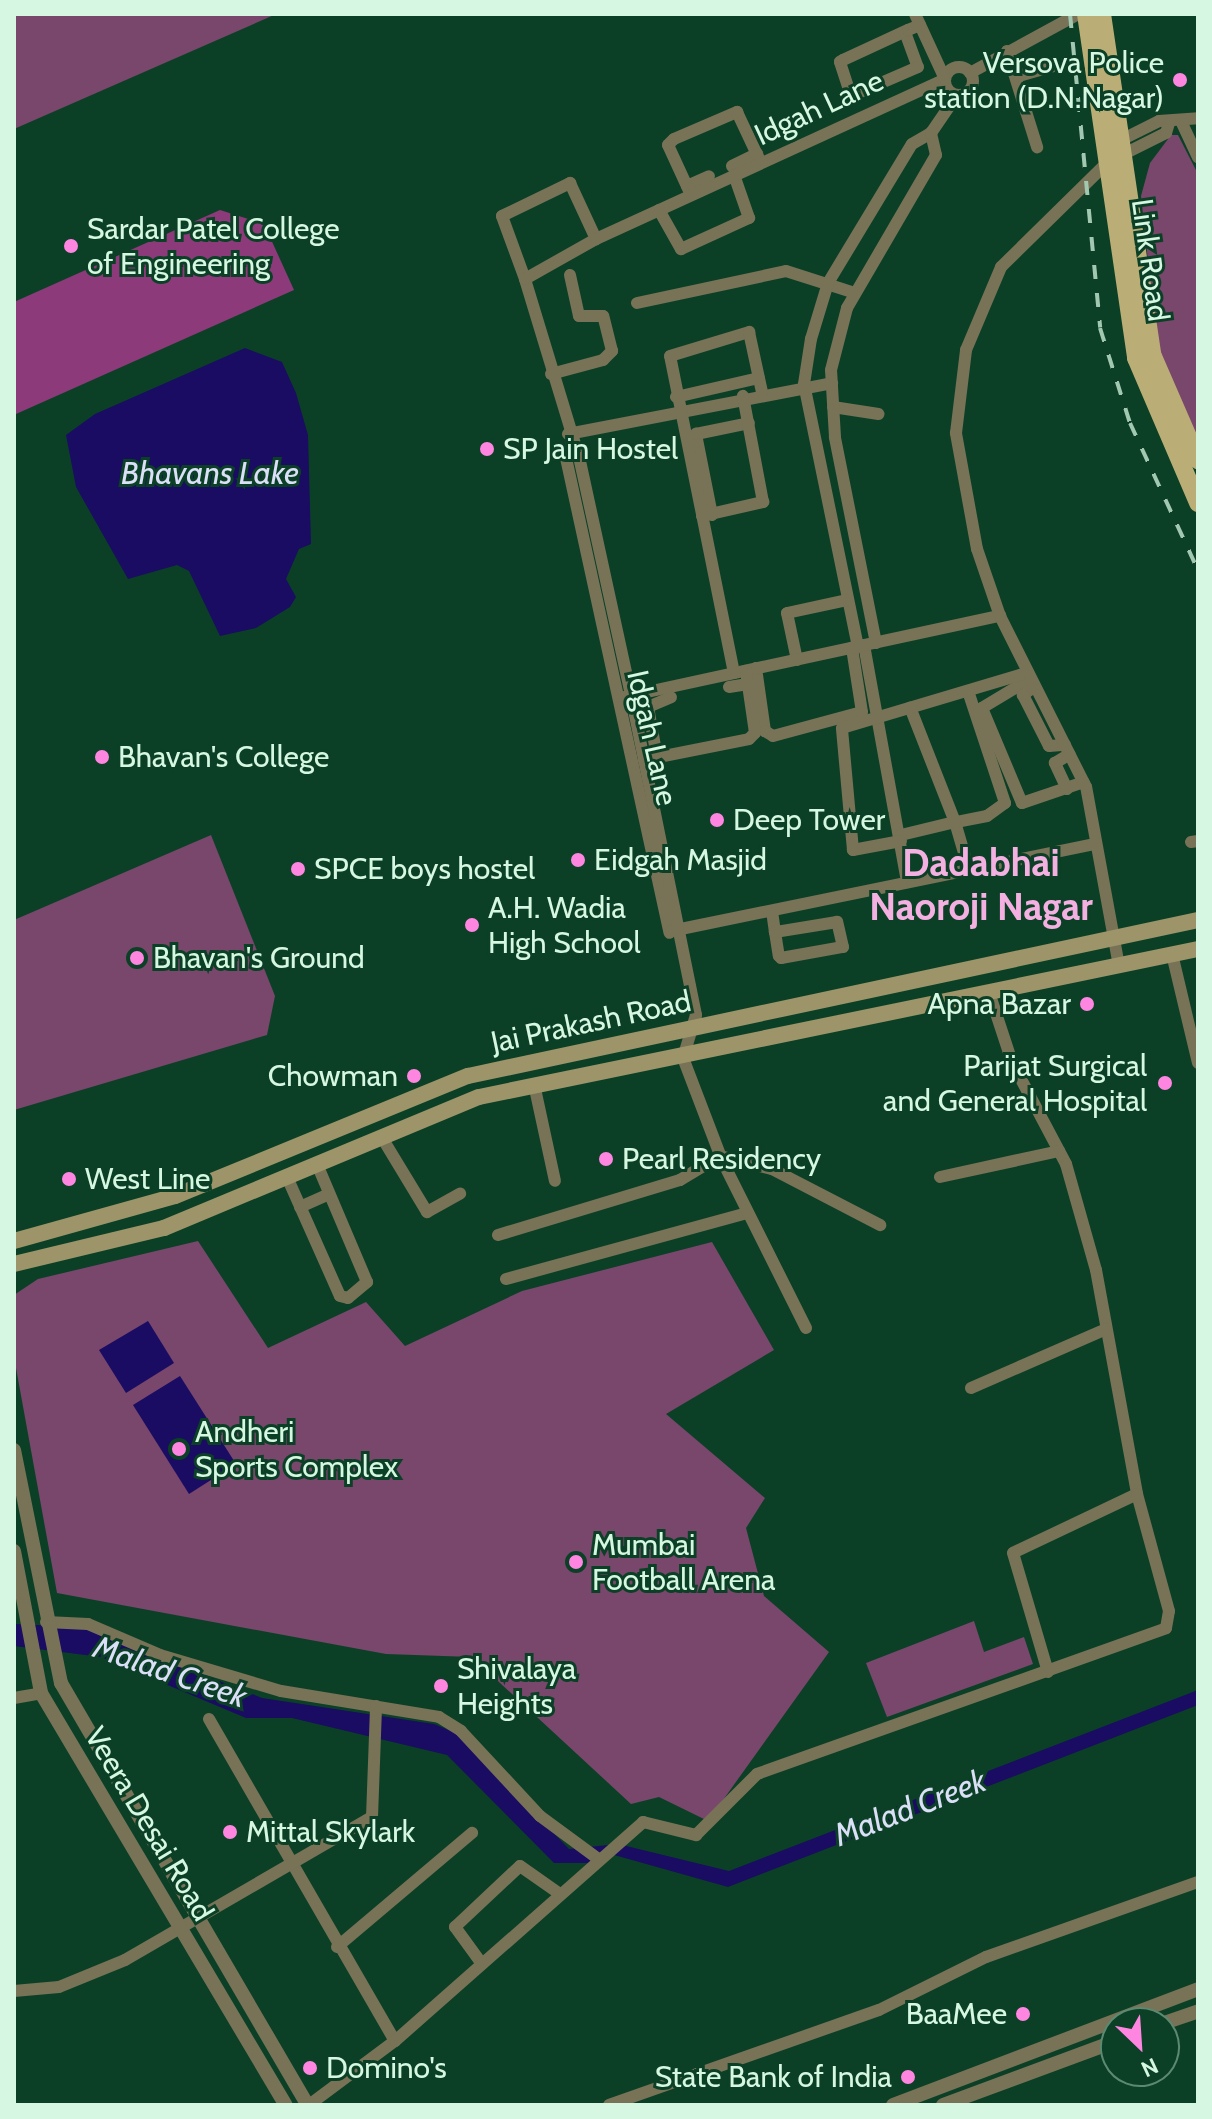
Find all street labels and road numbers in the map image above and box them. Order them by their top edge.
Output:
street label: Idgah Lane [749,63,889,153]
street label: Link Road [1124,196,1176,324]
street label: Idgah Lane [619,667,685,809]
street label: Jai Prakash Road [488,983,694,1061]
street label: Veera Desai Road [77,1721,221,1927]

